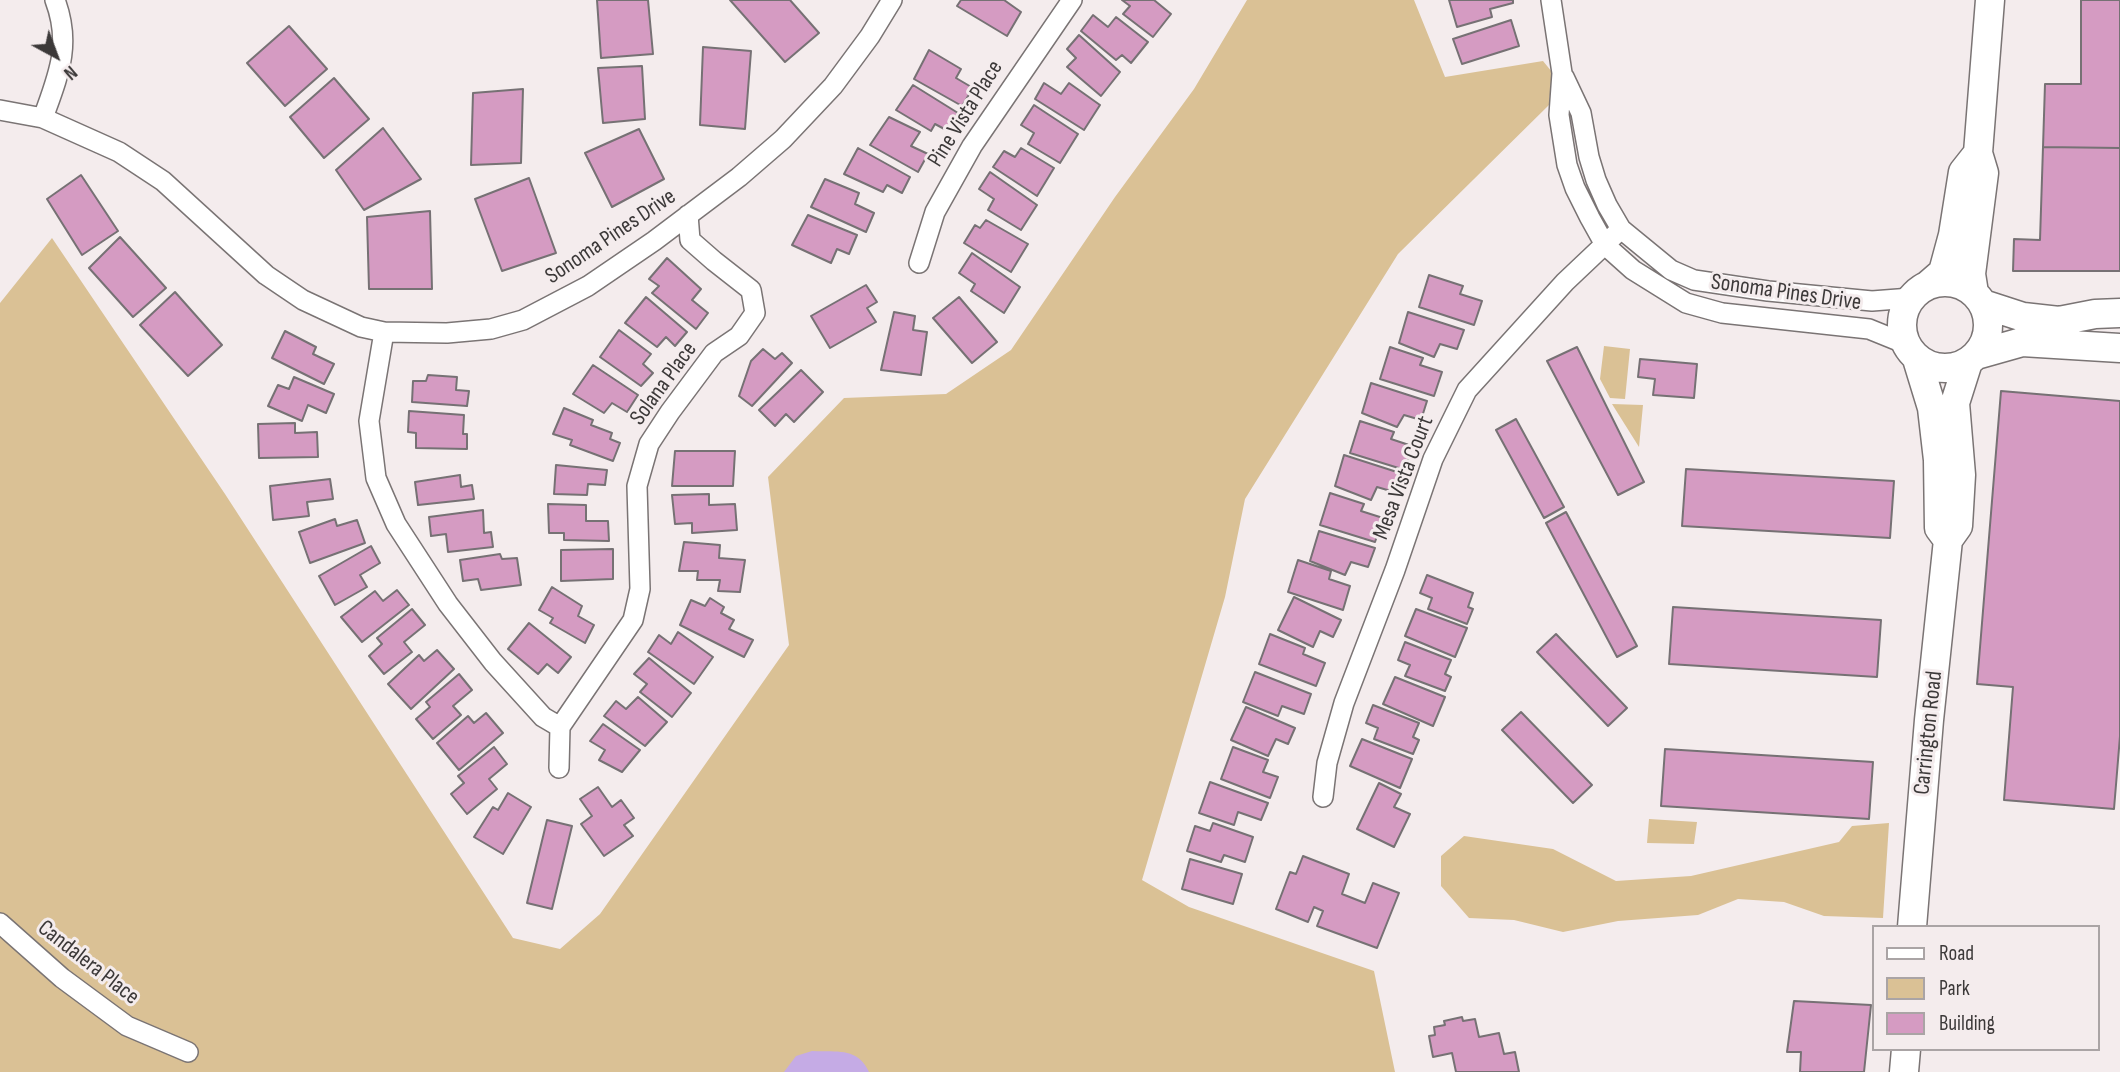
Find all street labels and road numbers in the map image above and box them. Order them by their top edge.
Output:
street label: Pine Vista Place [922,56,1010,172]
street label: Sonoma Pines Drive [541,183,681,291]
street label: Sonoma Pines Drive [1709,269,1863,317]
street label: Solana Place [625,337,703,431]
street label: Mesa Vista Court [1368,412,1440,544]
street label: Carrington Road [1909,670,1949,796]
street label: Candalera Place [32,915,144,1011]

